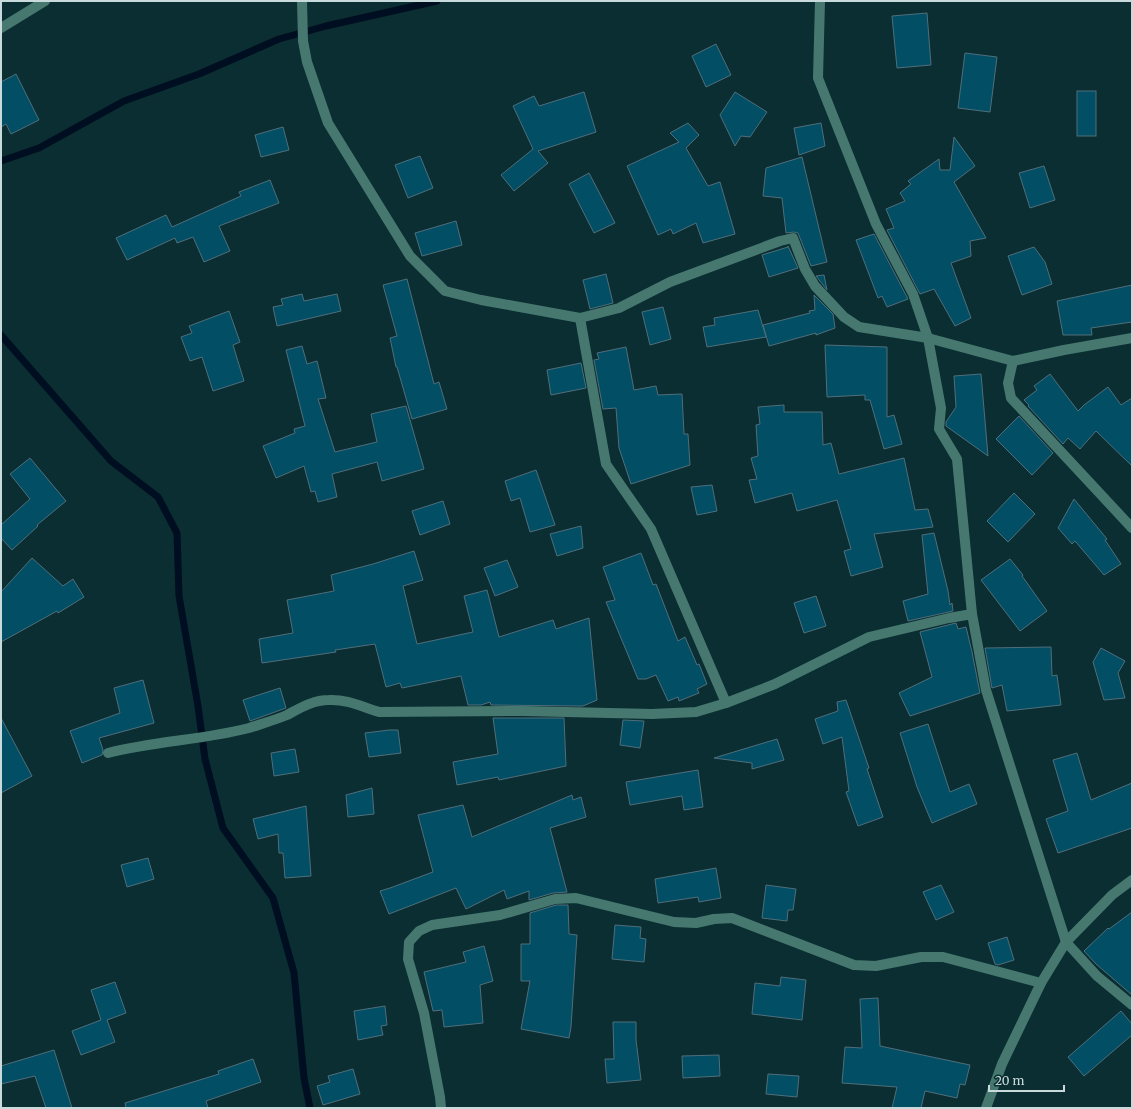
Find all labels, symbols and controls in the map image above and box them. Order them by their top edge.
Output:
scale bar [989,1067,1064,1093]
text: 20 m [995,1073,1024,1088]

